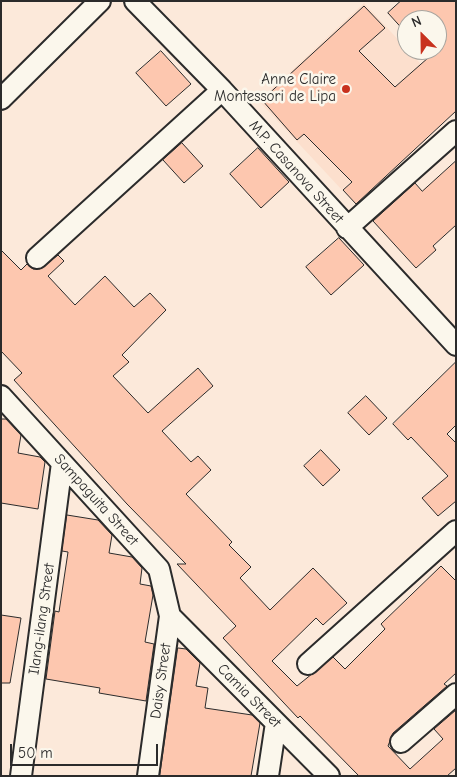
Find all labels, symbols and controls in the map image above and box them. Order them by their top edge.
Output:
north arrow [397,10,447,60]
text: N [409,12,424,31]
place label: Anne Claire Montessori de Lipa [214,71,336,106]
marker: Anne Claire Montessori de Lipa [340,83,352,95]
street label: M.P. Casanova Street [245,117,347,227]
street label: Sampaguita Street [50,450,142,550]
street label: Ilang-ilang Street [25,562,59,676]
street label: Daisy Street [147,642,175,720]
street label: Camia Street [213,660,285,732]
scale bar [12,734,160,766]
text: 50 m [18,744,53,762]

